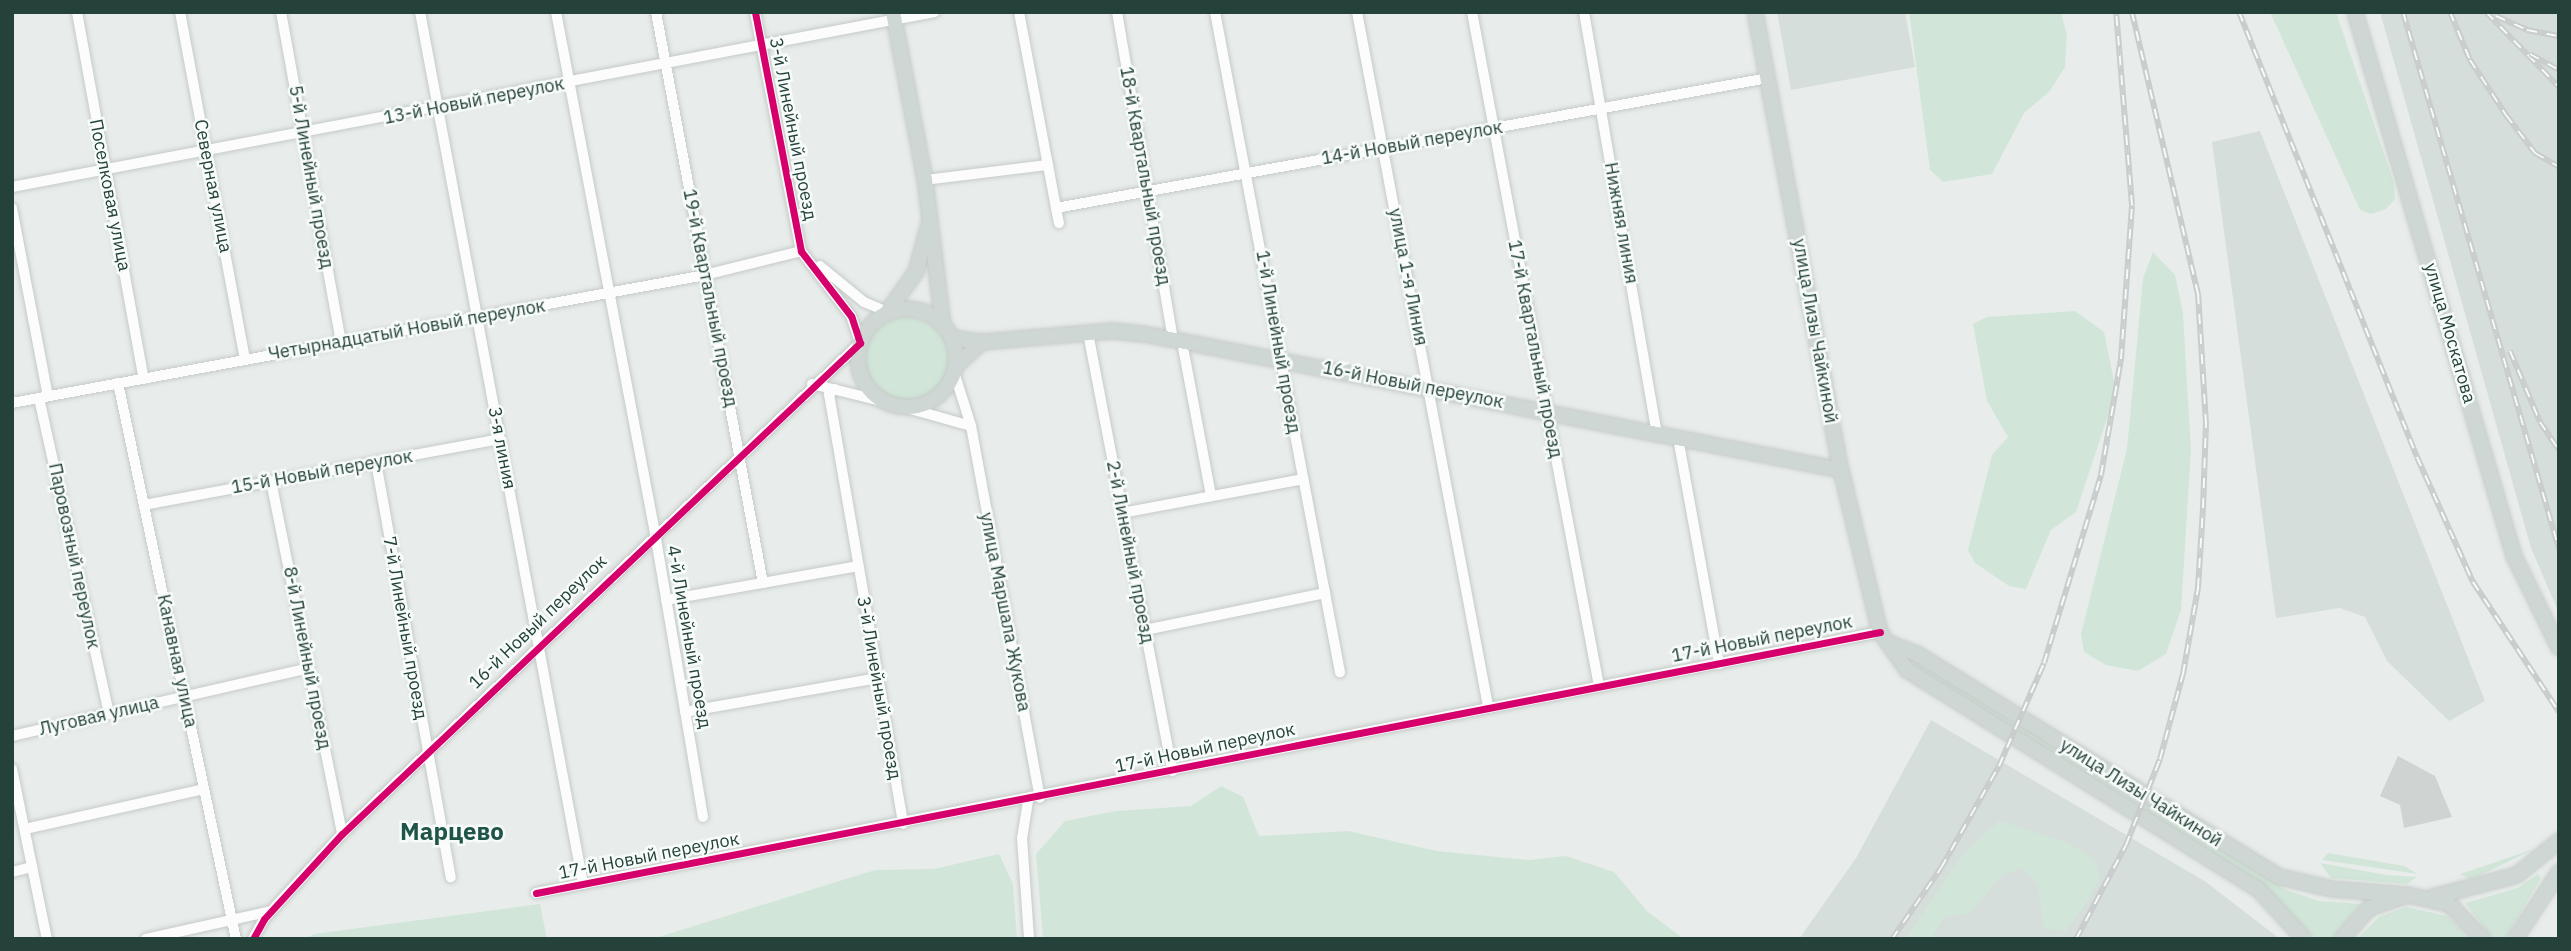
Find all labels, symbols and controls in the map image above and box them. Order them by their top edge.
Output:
street label: 3-й Линейный проезд [765,36,821,222]
street label: 18-й Квартальный проезд [1115,65,1175,287]
street label: 13-й Новый переулок [382,73,566,129]
street label: 5-й Линейный проезд [284,84,338,270]
street label: 14-й Новый переулок [1320,116,1504,170]
street label: Поселковая улица [85,117,135,273]
street label: Северная улица [189,118,237,254]
street label: Нижняя линия [1600,161,1642,285]
street label: 19-й Квартальный проезд [678,187,742,409]
street label: улица 1-я Линия [1384,206,1432,348]
street label: улица Лизы Чайкиной [1788,237,1842,425]
street label: 17-й Квартальный проезд [1503,238,1567,460]
street label: 1-й Линейный проезд [1251,249,1305,435]
street label: улица Москатова [2420,260,2480,406]
street label: Четырнадцатый Новый переулок [267,295,547,365]
street label: 16-й Новый переулок [1321,357,1505,413]
street label: 3-я линия [483,405,521,491]
street label: 15-й Новый переулок [230,445,414,499]
street label: 2-й Линейный проезд [1102,459,1158,645]
street label: Паровозный переулок [44,461,104,651]
street label: улица Маршала Жукова [975,511,1035,713]
street label: 7-й Линейный проезд [378,535,432,721]
street label: 4-й Линейный проезд [662,544,716,730]
street label: 16-й Новый переулок [464,550,612,694]
street label: 8-й Линейный проезд [279,565,335,751]
street label: Канавная улица [152,592,202,730]
street label: 3-й Линейный проезд [852,595,906,781]
street label: 17-й Новый переулок [1670,611,1854,667]
street label: Луговая улица [37,692,161,740]
street label: 17-й Новый переулок [1113,718,1297,778]
street label: улица Лизы Чайкиной [2056,734,2226,852]
district label: Марцево [400,818,504,846]
street label: 17-й Новый переулок [557,828,741,884]

